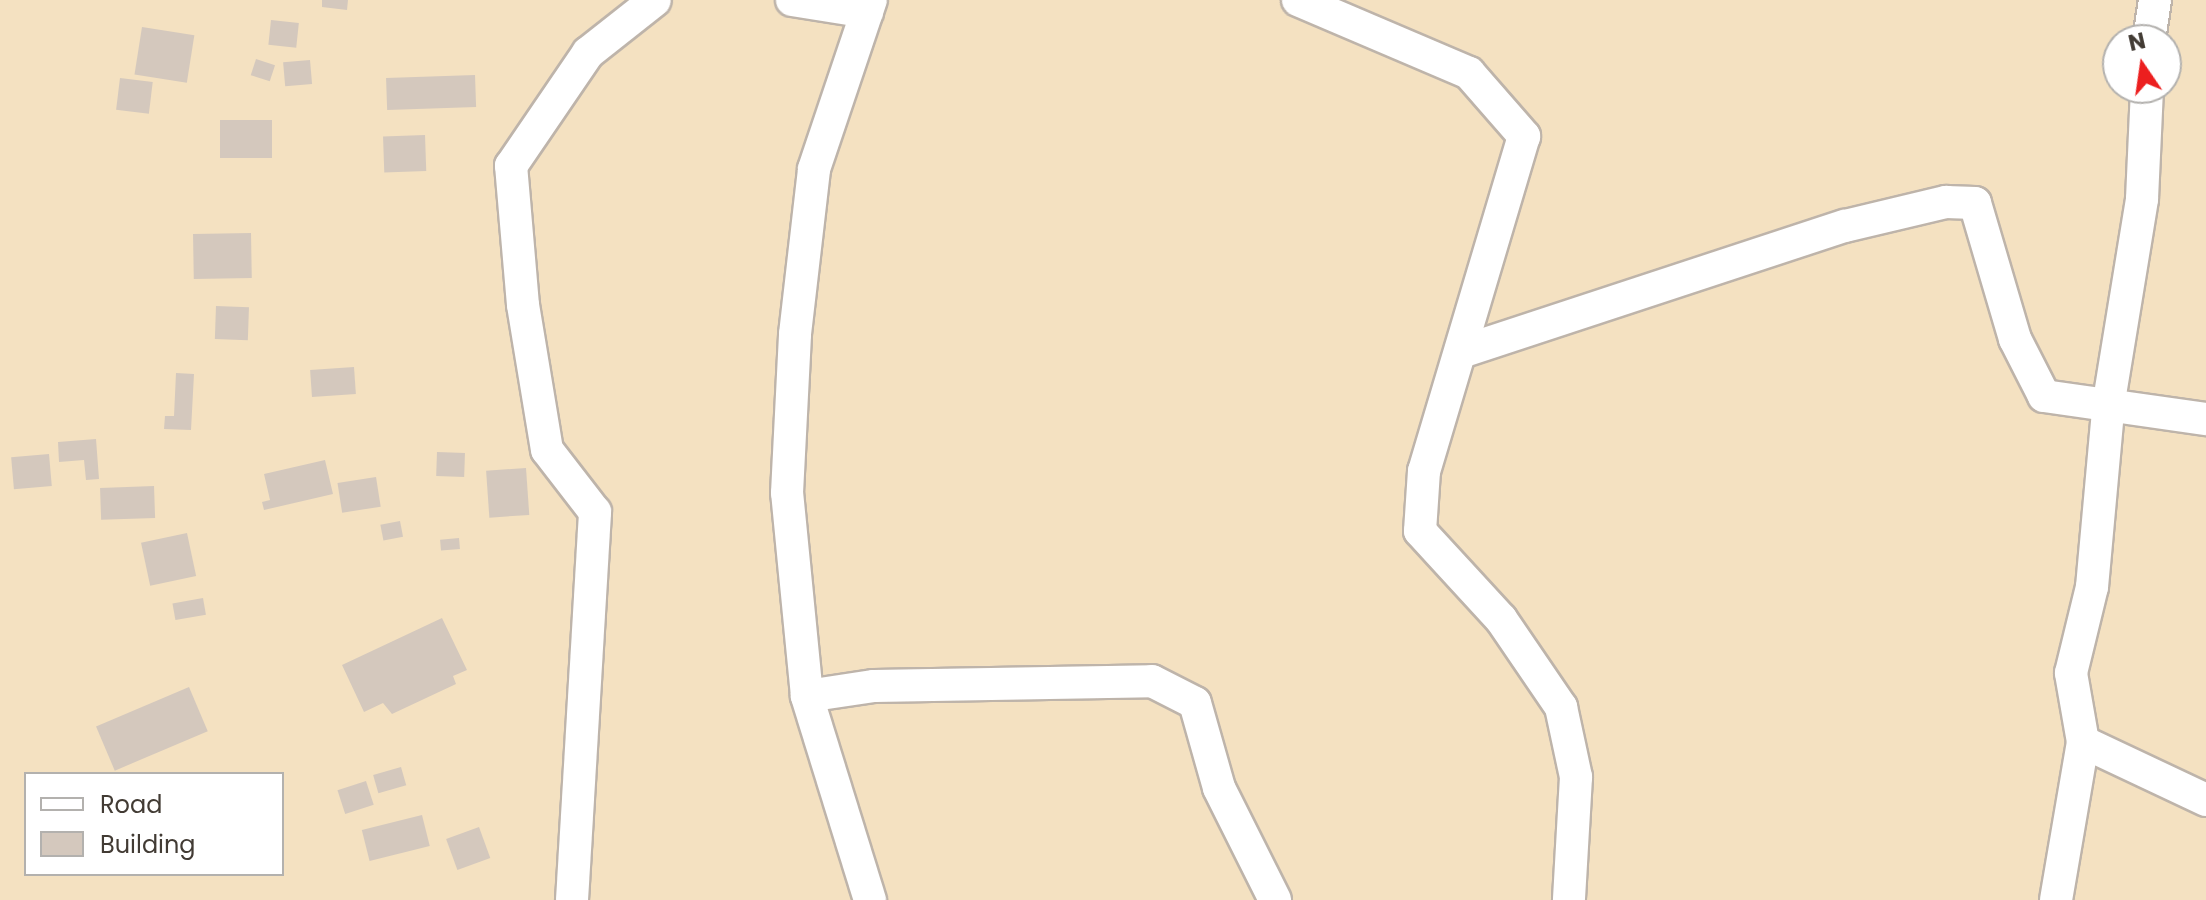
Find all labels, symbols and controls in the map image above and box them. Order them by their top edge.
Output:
north arrow [2102,24,2182,104]
text: N [2125,25,2148,59]
legend [24,772,284,876]
text: Road [100,788,162,821]
text: Building [100,828,196,861]

